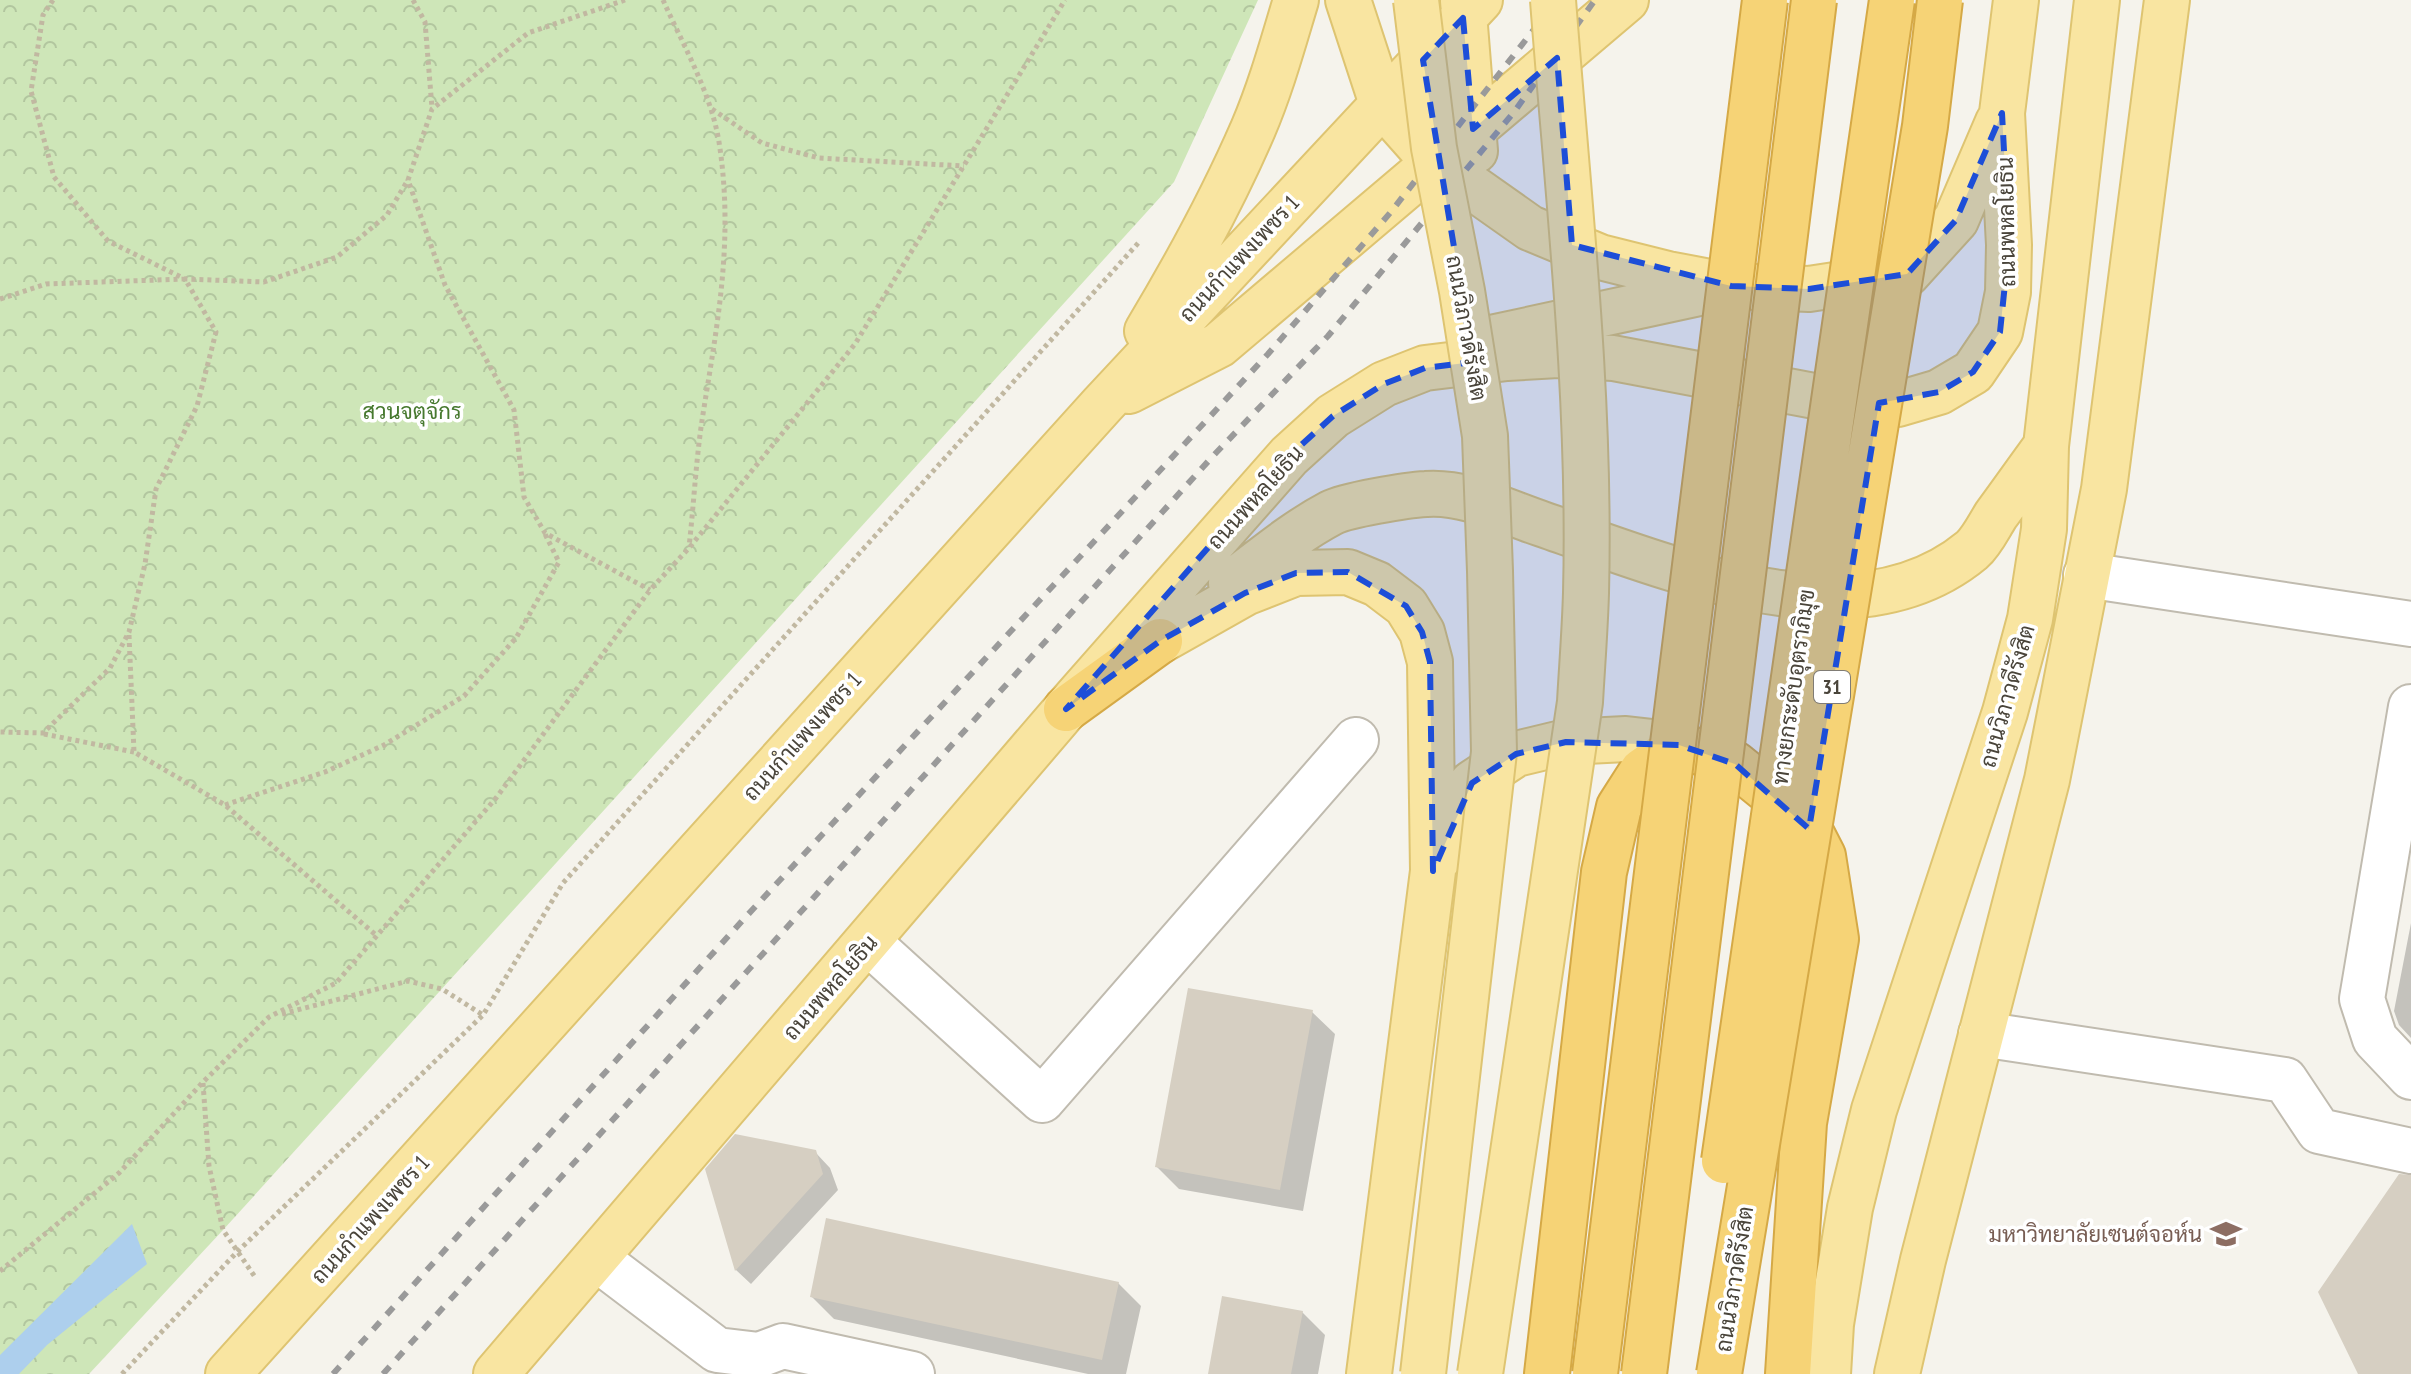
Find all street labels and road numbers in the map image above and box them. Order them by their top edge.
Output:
street label: ถนนพหลโยธิน [1991,157,2021,287]
street label: ถนนกำแพงเพชร 1 [1173,189,1305,327]
street label: ถนนวิภาวดีรังสิต [1440,253,1494,403]
street label: ถนนพหลโยธิน [1201,439,1309,555]
street label: ทางยกระดับอุตราภิมุข [1765,587,1823,787]
street label: ถนนวิภาวดีรังสิต [1973,621,2041,771]
street label: ถนนกำแพงเพชร 1 [737,666,867,806]
road number: 31 [1814,671,1850,703]
street label: ถนนพหลโยธิน [777,929,883,1045]
street label: ถนนกำแพงเพชร 1 [305,1149,435,1289]
street label: ถนนวิภาวดีรังสิต [1709,1204,1759,1354]

